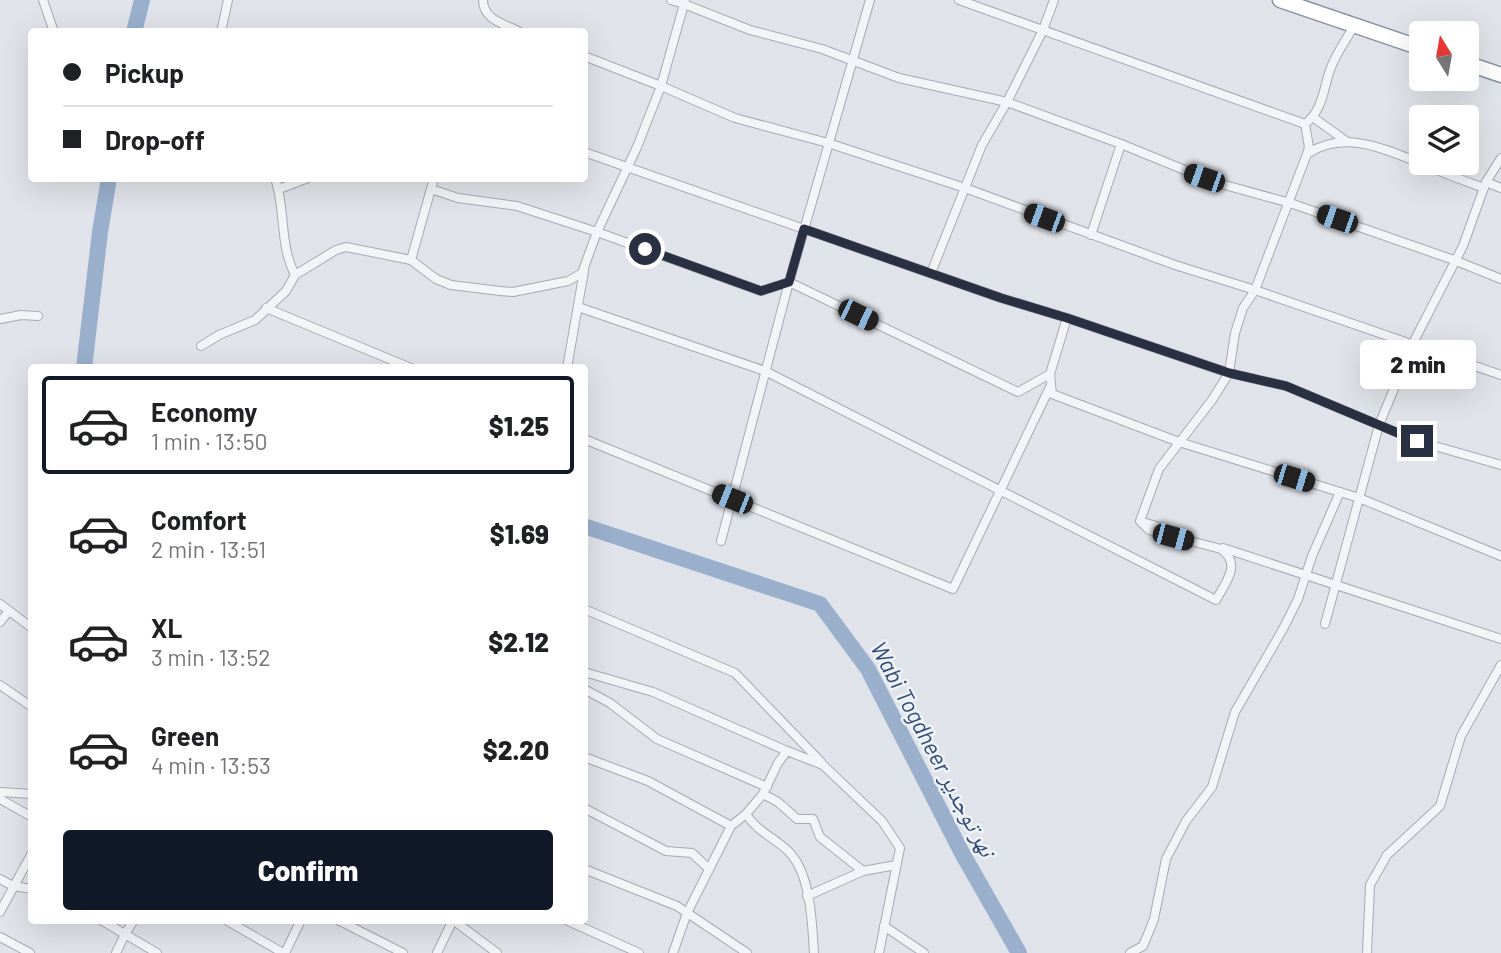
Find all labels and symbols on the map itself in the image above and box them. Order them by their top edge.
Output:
north arrow [1409,21,1479,91]
car [1181,161,1228,195]
car [1021,201,1068,235]
car [1314,202,1361,236]
route start [629,233,661,265]
car [835,296,882,334]
callout: 2 min [1359,340,1475,388]
route end [1401,425,1433,457]
car [1271,462,1318,494]
car [709,481,756,517]
car [1150,521,1197,553]
water label: Wabi Togdheer نهر توجدير [865,636,1004,864]

